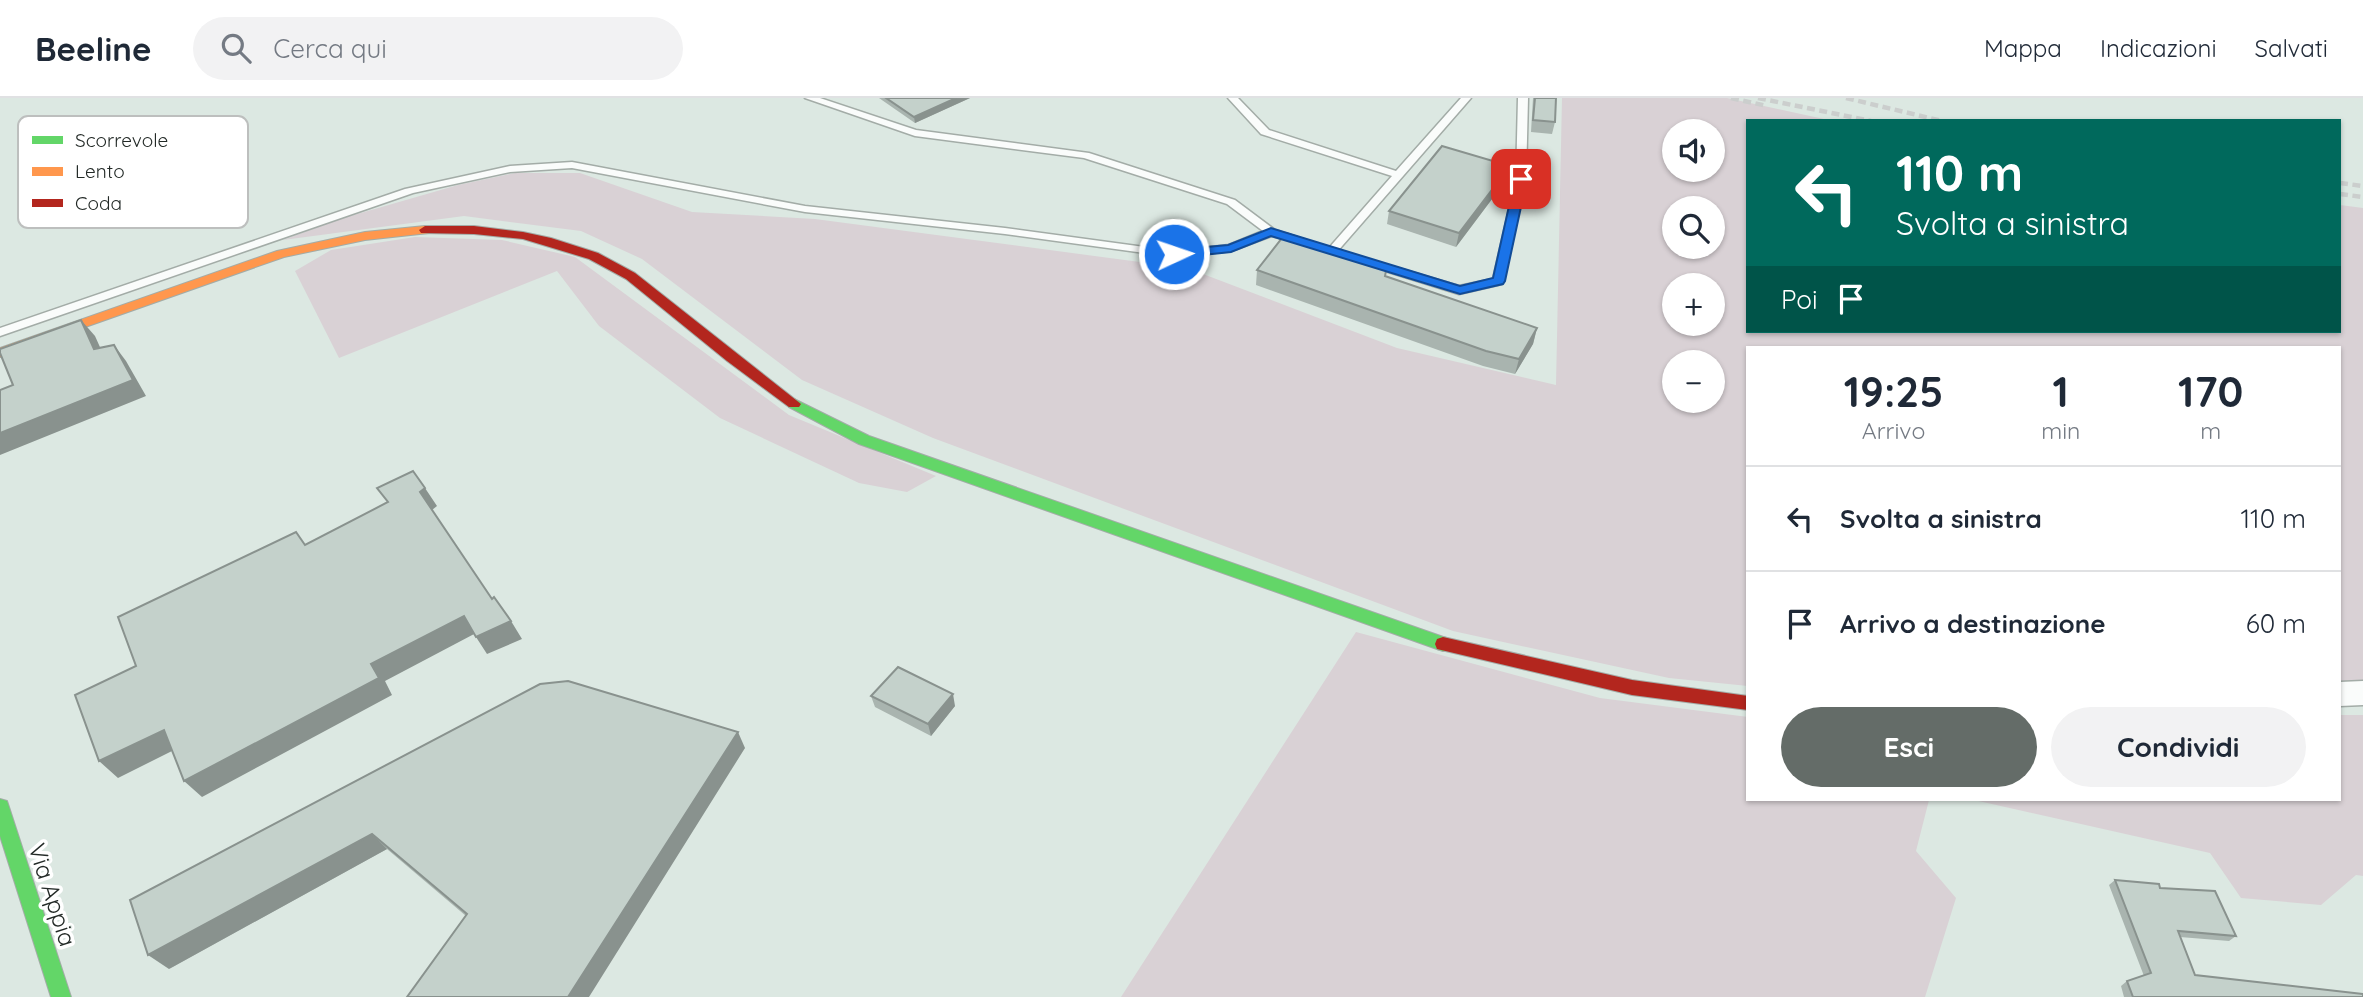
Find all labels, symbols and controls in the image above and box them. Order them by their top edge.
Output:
search box [193,17,683,80]
text: Beeline [35,28,151,69]
icon: search [217,29,255,67]
text: Cerca qui [273,32,387,65]
text: Mappa [1984,33,2062,63]
text: Indicazioni [2100,33,2217,63]
text: Salvati [2255,33,2328,63]
legend [18,116,248,228]
map controls [1662,119,1725,413]
button: sound [1662,119,1725,182]
text: Scorrevole [75,128,168,152]
text: 110 m [1896,142,2023,203]
icon: left [1781,147,1872,238]
pin [1491,149,1551,209]
text: Lento [75,159,125,183]
icon: arrive [1502,160,1540,198]
text: Coda [75,191,122,215]
button: search [1662,196,1725,259]
text: Svolta a sinistra [1896,203,2129,243]
position arrow [1137,217,1211,291]
button: + [1662,273,1725,336]
icon: arrive [1832,280,1870,318]
text: Poi [1781,283,1818,316]
button: − [1662,350,1725,413]
text: 19:25 [1844,365,1943,418]
text: 1 [2053,365,2069,418]
text: 170 [2178,365,2243,418]
text: Arrivo [1862,416,1925,445]
text: min [2041,416,2080,445]
text: m [2200,416,2221,445]
icon: left [1781,500,1819,538]
text: Svolta a sinistra [1840,502,2042,535]
text: 110 m [2240,502,2306,535]
icon: arrive [1781,605,1819,643]
text: Arrivo a destinazione [1840,607,2106,640]
text: 60 m [2246,607,2306,640]
button: Esci [1781,707,2037,787]
button: Condividi [2051,707,2306,787]
street label: Via Appia [22,839,84,950]

